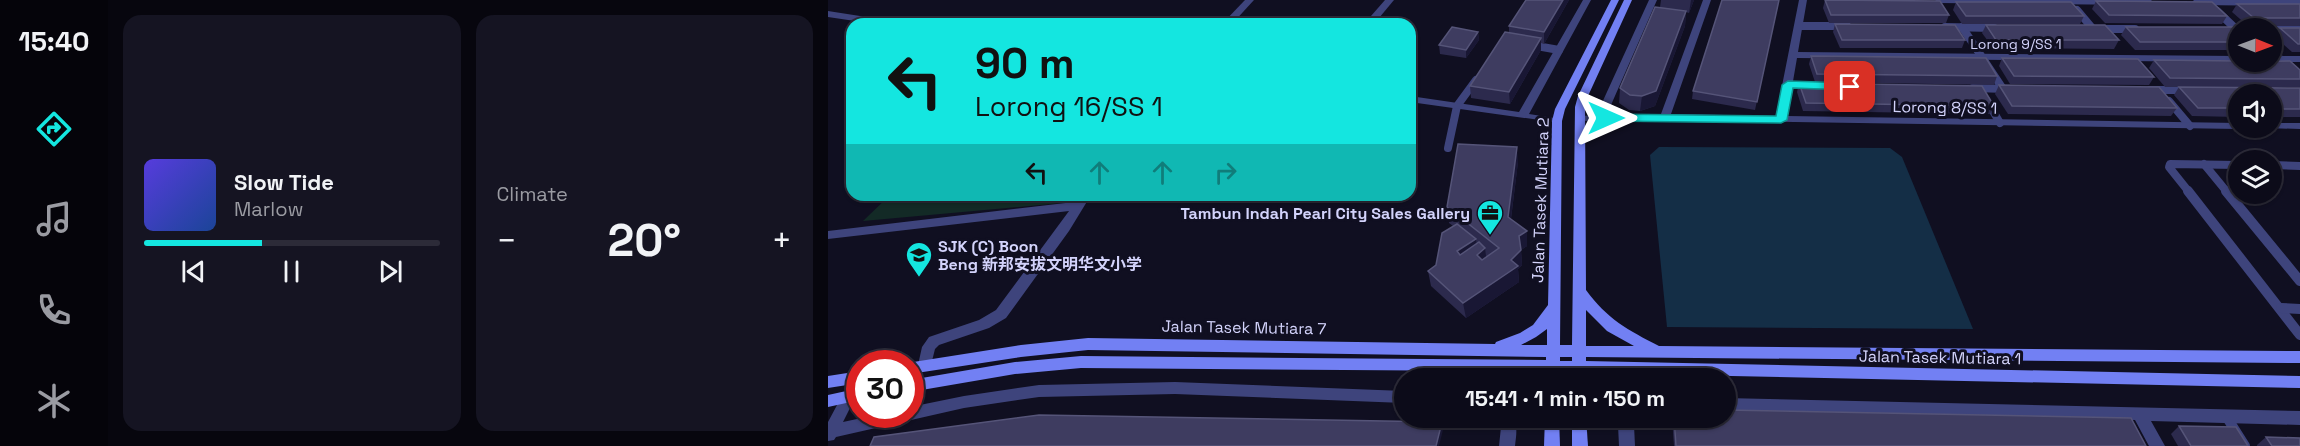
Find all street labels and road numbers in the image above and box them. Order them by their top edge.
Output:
street label: Lorong 9/SS 1 [1970,35,2062,53]
street label: Lorong 8/SS 1 [1892,96,1998,119]
street label: Jalan Tasek Mutiara 2 [1527,117,1554,283]
street label: Jalan Tasek Mutiara 7 [1161,316,1327,339]
street label: Jalan Tasek Mutiara 1 [1859,346,2021,369]

